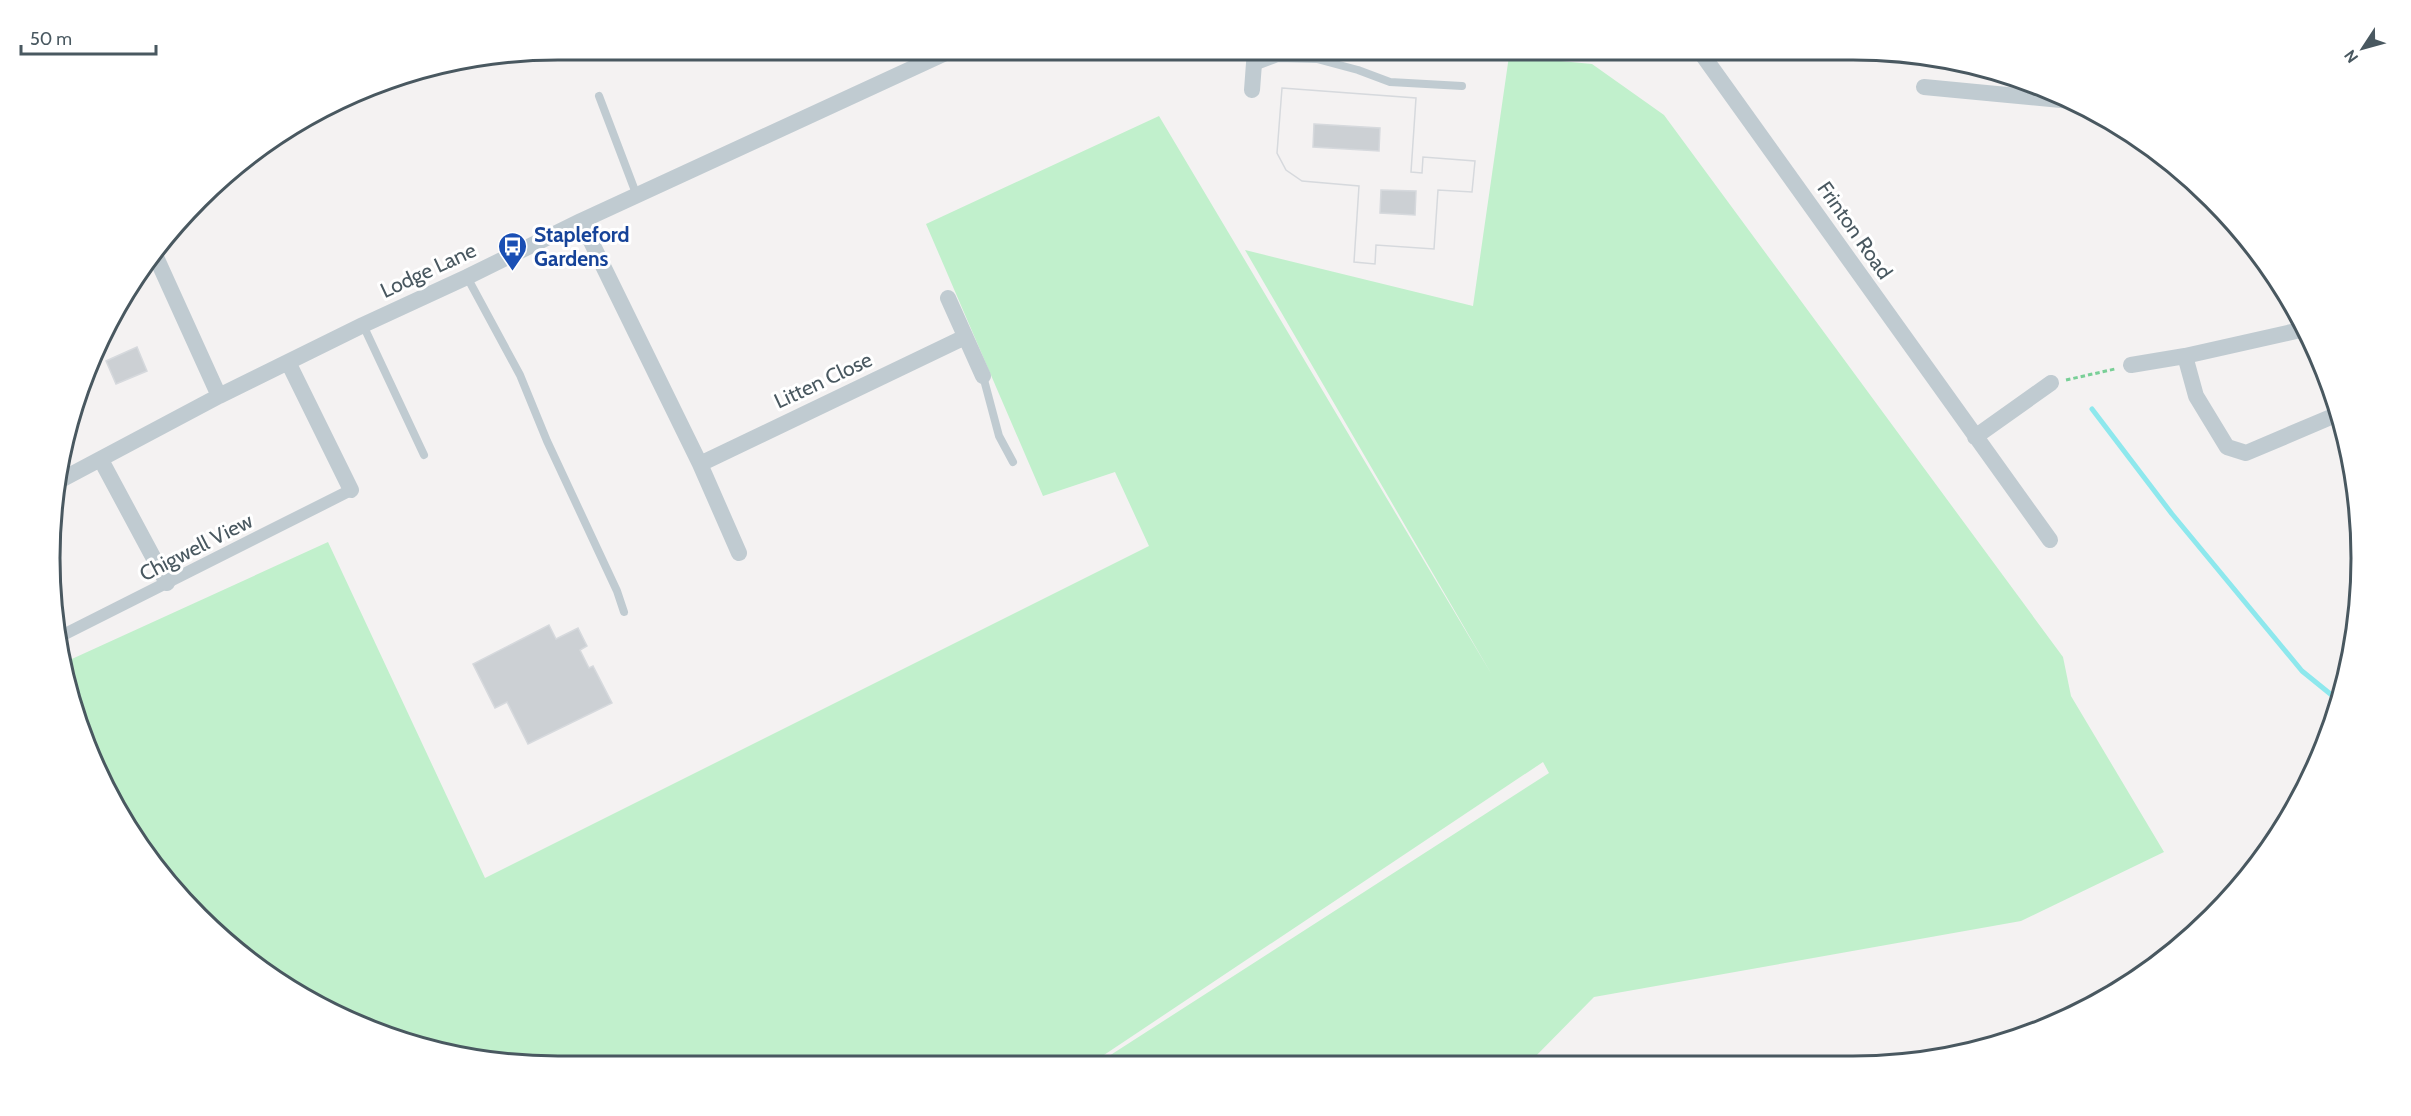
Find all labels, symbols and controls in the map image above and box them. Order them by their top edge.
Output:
scale bar [21,18,156,56]
north arrow [2333,18,2393,78]
text: 50 m [30,28,72,50]
text: N [2340,46,2362,67]
street label: Frinton Road [1812,176,1898,284]
place label: Stapleford Gardens [534,222,630,271]
bus stop icon: Stapleford Gardens [497,230,529,272]
street label: Lodge Lane [376,237,480,303]
street label: Litten Close [770,346,876,414]
street label: Chigwell View [135,508,257,586]

